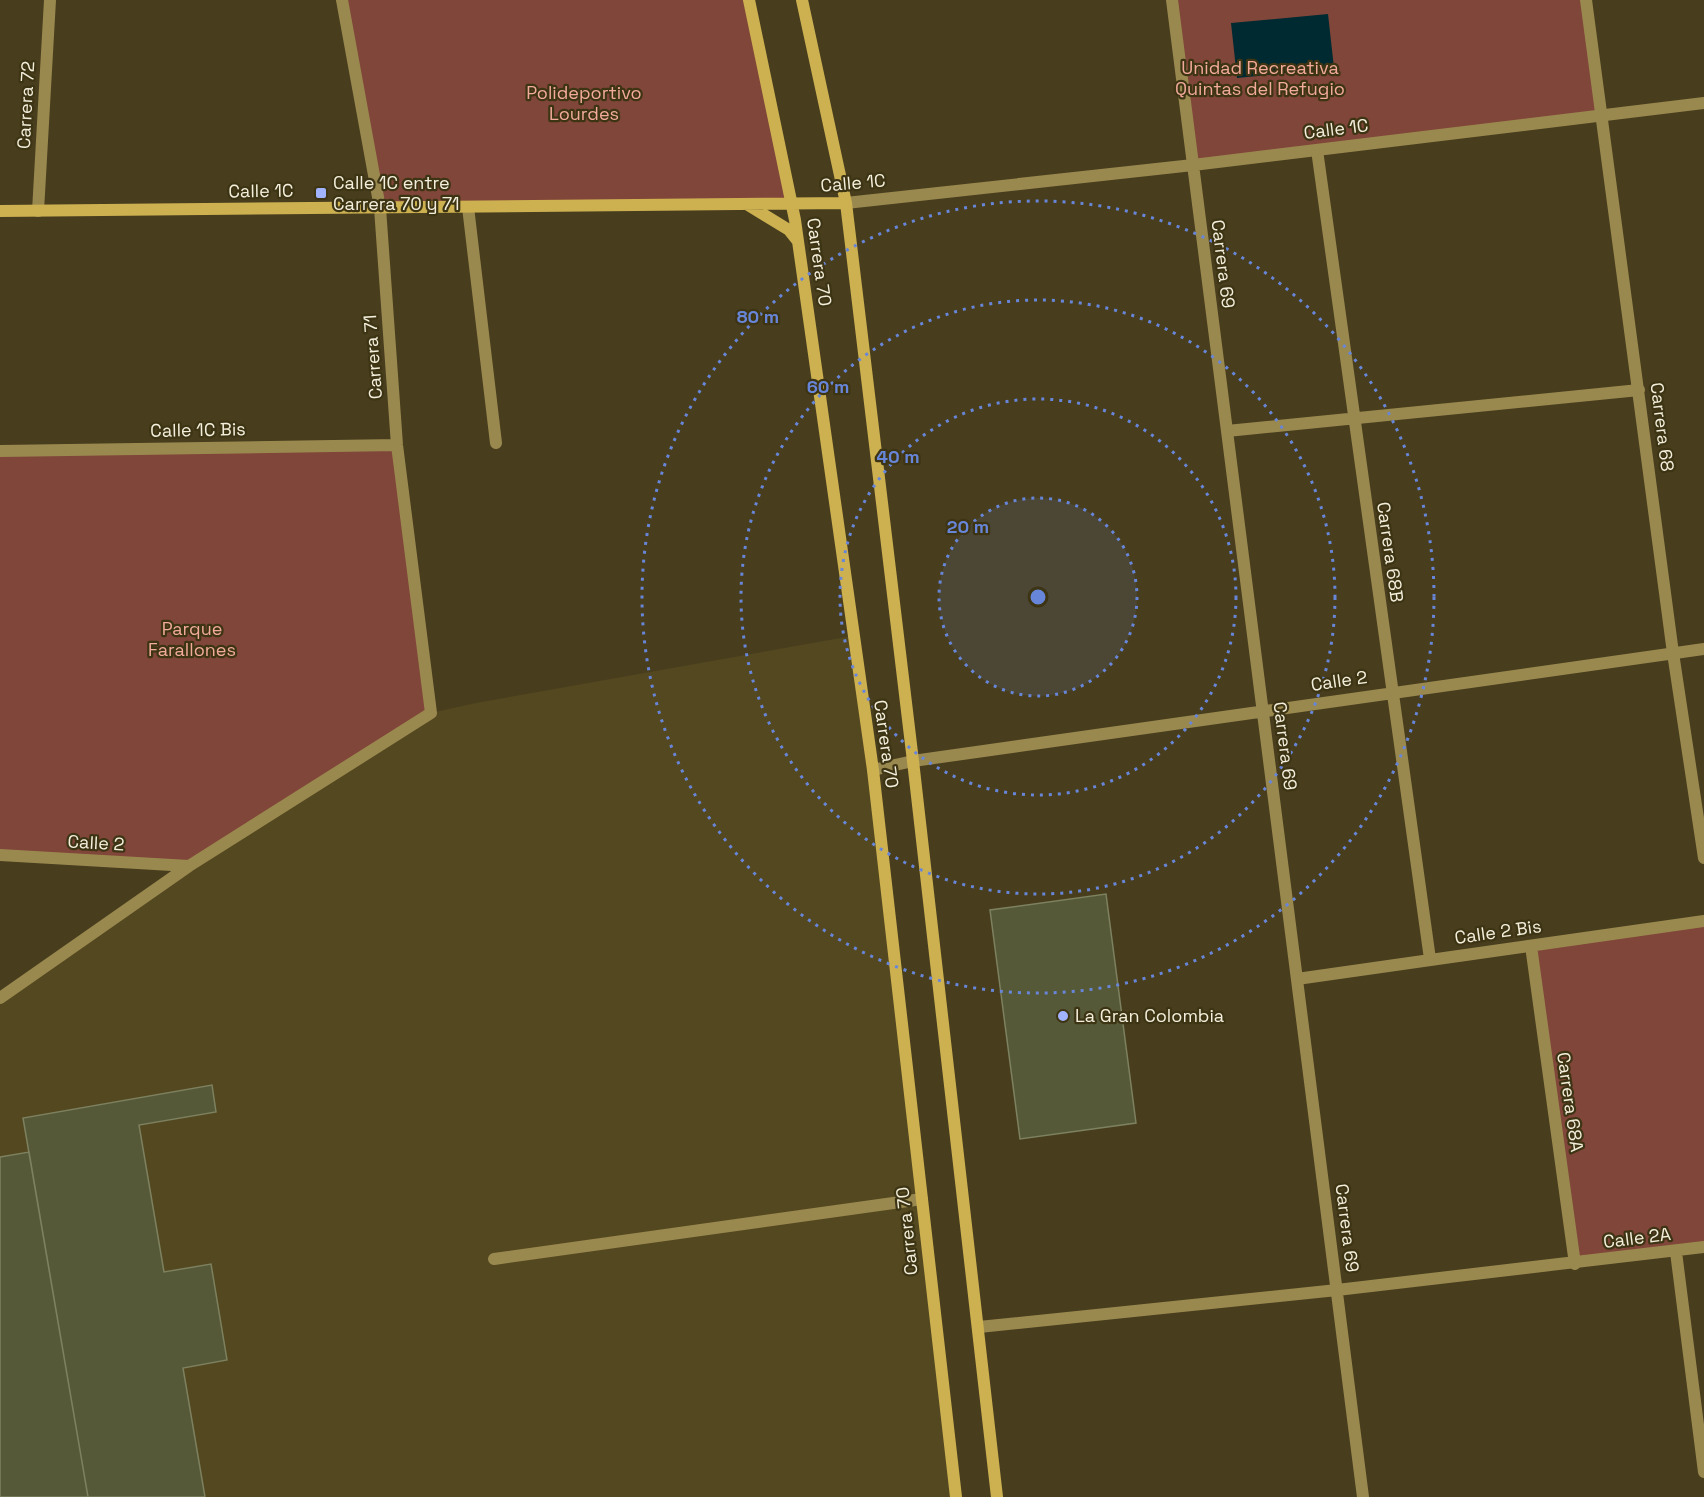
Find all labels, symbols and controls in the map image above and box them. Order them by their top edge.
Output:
park label: Unidad Recreativa Quintas del Refugio [1175,56,1345,100]
street label: Carrera 72 [12,60,39,150]
park label: Polideportivo Lourdes [526,81,642,125]
street label: Calle 1C [1302,113,1370,144]
street label: Calle 1C [820,168,886,197]
place label: Calle 1C entre Carrera 70 y 71 [333,171,460,215]
street label: Calle 1C [228,178,294,203]
marker: Calle 1C entre Carrera 70 y 71 [314,186,328,200]
street label: Carrera 70 [802,216,837,308]
street label: Carrera 69 [1207,218,1240,310]
text: 80 m [737,305,779,328]
street label: Carrera 71 [358,314,387,400]
text: 60 m [807,375,849,398]
street label: Carrera 68 [1646,381,1679,473]
street label: Calle 1C Bis [150,417,246,442]
text: 40 m [876,445,920,468]
street label: Carrera 68B [1372,500,1409,604]
text: 20 m [947,515,989,538]
centre of rings [1028,587,1048,607]
park label: Parque Farallones [148,617,236,661]
street label: Calle 2 [1309,665,1369,696]
street label: Carrera 70 [869,698,904,790]
street label: Carrera 69 [1269,700,1302,792]
street label: Calle 2 [67,830,125,855]
street label: Calle 2 Bis [1453,914,1543,949]
place label: La Gran Colombia [1075,1004,1224,1027]
marker: La Gran Colombia [1056,1009,1070,1023]
street label: Carrera 68A [1552,1050,1589,1153]
street label: Carrera 69 [1331,1182,1364,1274]
street label: Carrera 70 [890,1186,923,1276]
street label: Calle 2A [1602,1222,1672,1253]

